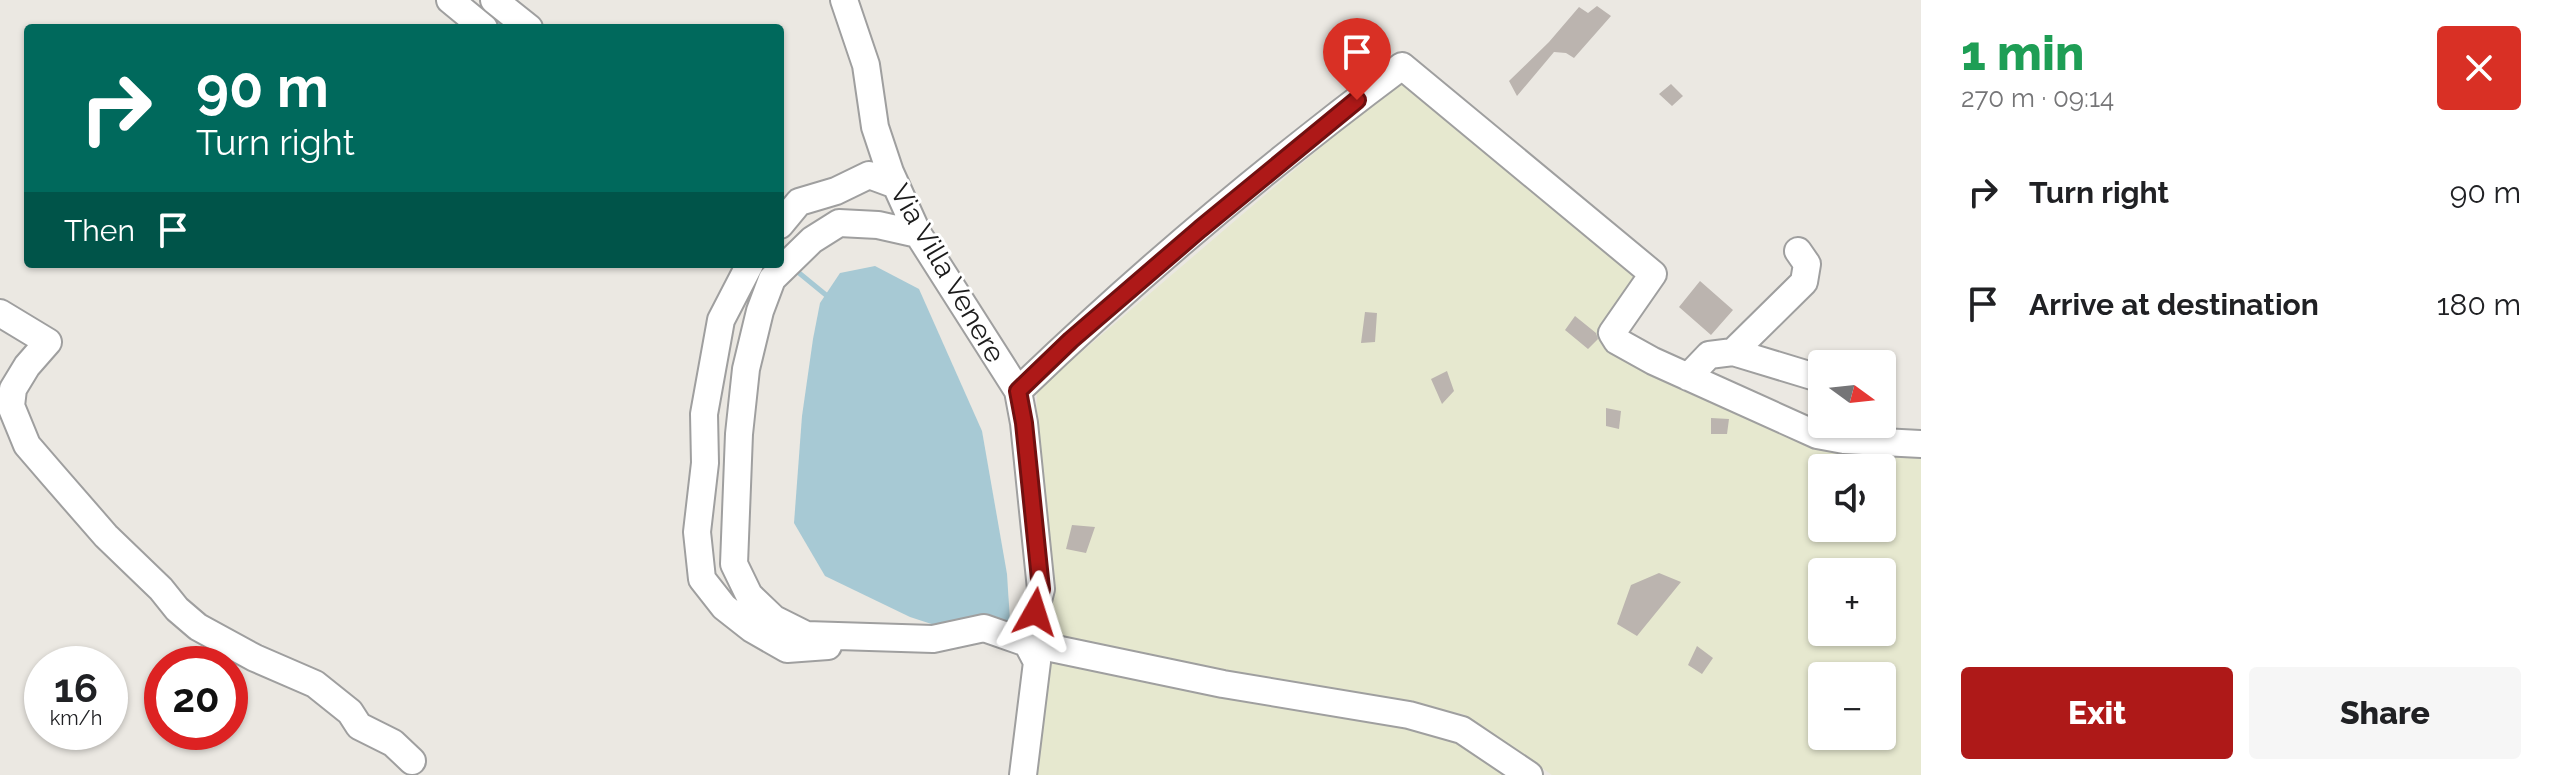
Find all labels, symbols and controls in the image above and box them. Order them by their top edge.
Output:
pin [1323,18,1391,100]
text: 1 min [1961,25,2084,81]
button: close [2437,26,2521,110]
icon: arrive [1335,30,1379,74]
text: 90 m [196,54,329,120]
icon: right [64,56,168,160]
text: 270 m · 09:14 [1961,83,2114,113]
text: Turn right [196,121,355,163]
icon: right [1961,170,2005,214]
text: Turn right [2029,175,2169,210]
text: 90 m [2450,175,2521,210]
street label: Via Villa Venere [883,178,1012,368]
icon: arrive [151,208,195,252]
text: Then [64,213,135,248]
icon: arrive [1961,282,2005,326]
text: Arrive at destination [2029,287,2319,322]
text: 180 m [2437,287,2521,322]
north arrow [1808,350,1896,438]
map controls [1808,350,1896,750]
button: sound [1808,454,1896,542]
button: + [1808,558,1896,646]
position arrow [993,570,1077,654]
speed limit sign: 20 [144,646,248,750]
button: − [1808,662,1896,750]
text: 16 [54,664,98,711]
button: Exit [1961,667,2233,759]
button: Share [2249,667,2521,759]
text: km/h [50,706,102,730]

